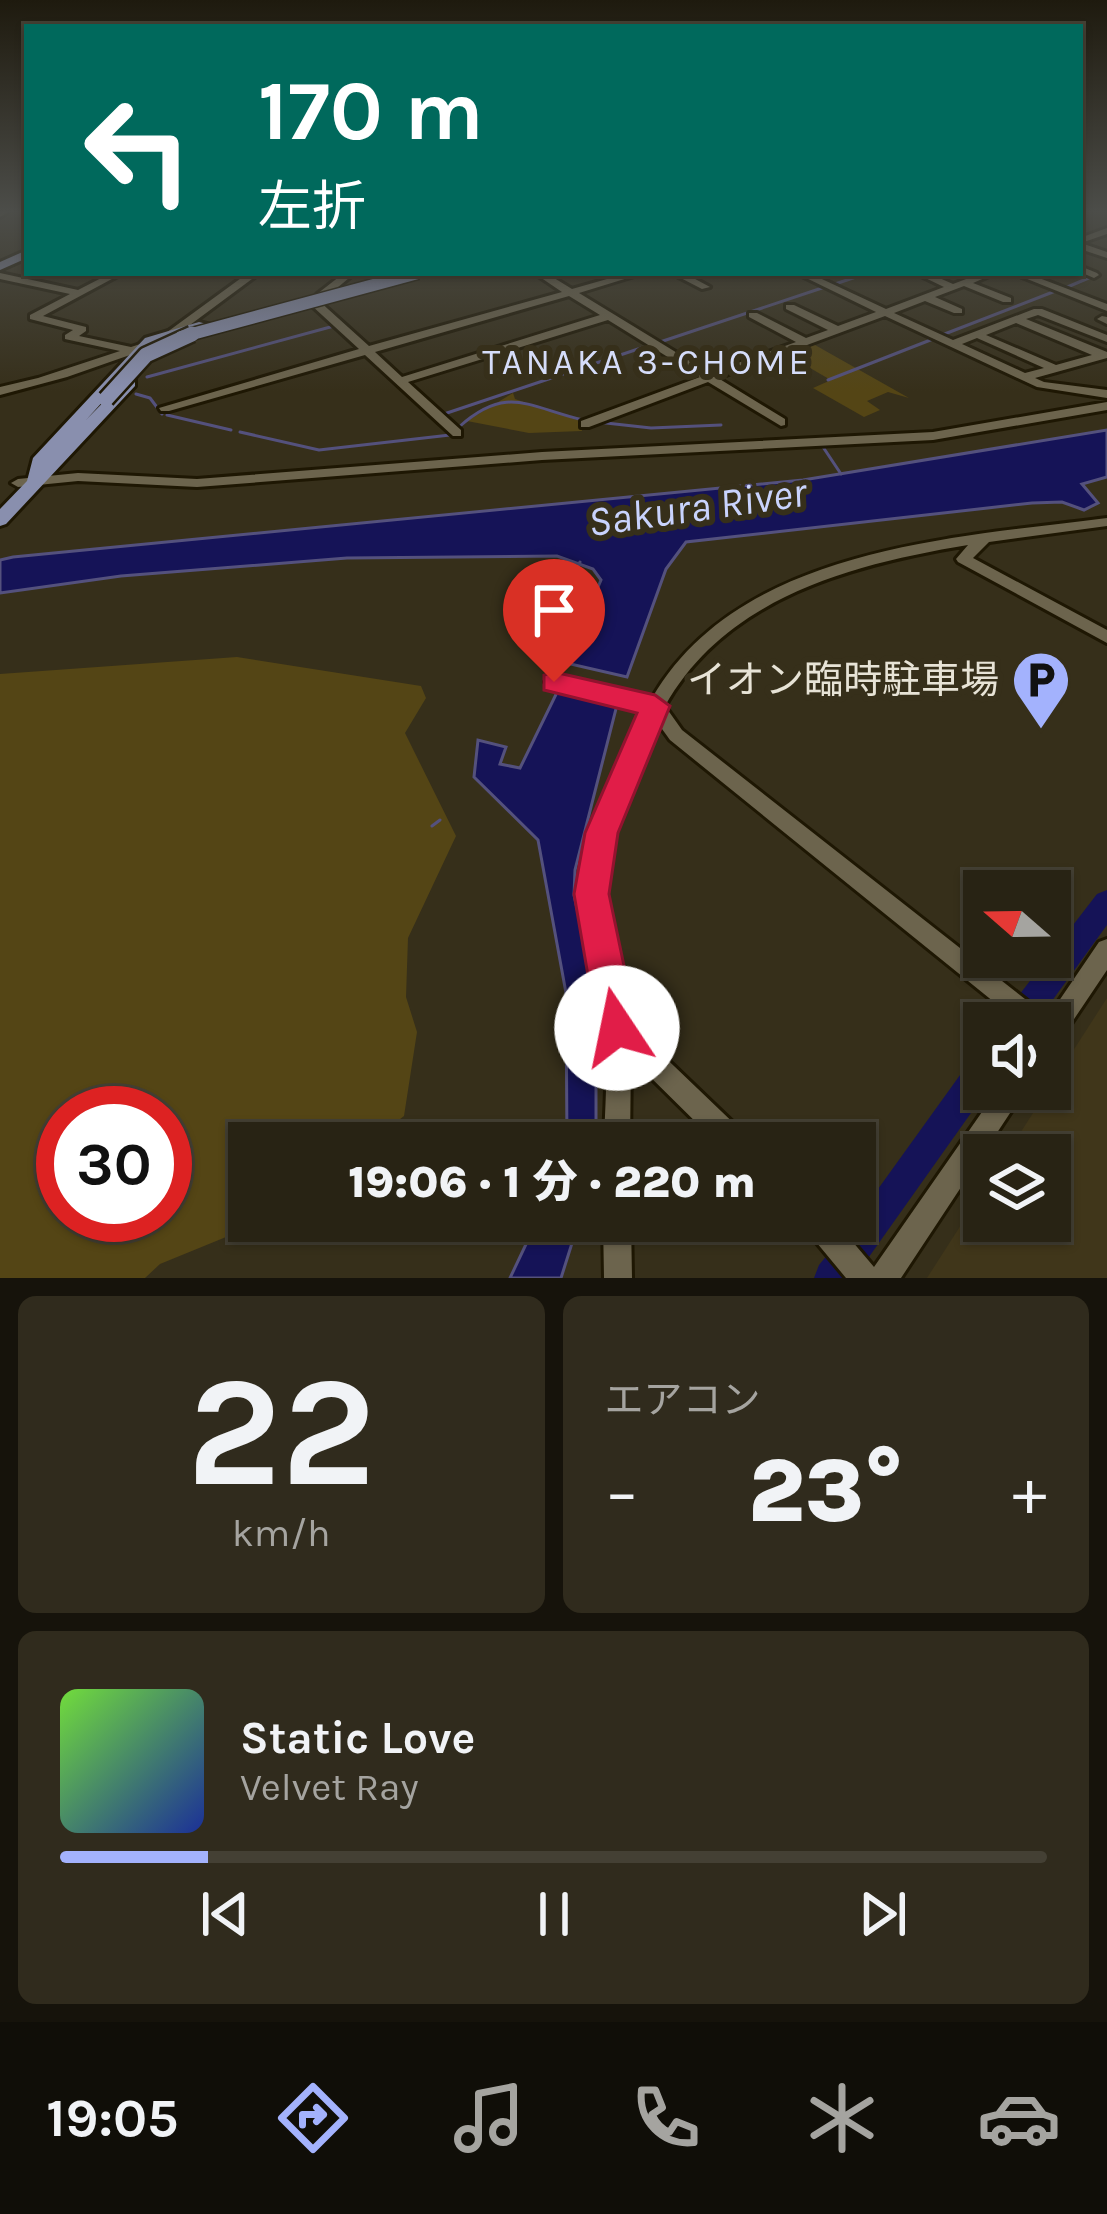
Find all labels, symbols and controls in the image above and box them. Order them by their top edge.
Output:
text: 170 m [258,62,484,160]
icon: left [60,72,216,228]
text: 左折 [258,175,366,239]
district label: TANAKA 3-CHOME [482,341,812,383]
water label: Sakura River [585,467,811,547]
pin [503,559,605,682]
icon: arrive [521,577,587,643]
parking icon: イオン臨時駐車場 [1010,649,1072,731]
place label: イオン臨時駐車場 [687,657,999,703]
north arrow [963,870,1071,978]
map controls [963,870,1071,1242]
position arrow [554,965,680,1091]
button: sound [963,1002,1071,1110]
speed limit sign: 30 [36,1086,192,1242]
button: layers [963,1134,1071,1242]
text: 19:06 · 1 分 · 220 m [348,1156,756,1208]
text: 22 [187,1341,376,1523]
text: エアコン [605,1377,761,1423]
text: 23° [748,1438,903,1544]
text: − [605,1453,639,1531]
text: + [1012,1453,1047,1531]
text: km/h [232,1510,331,1556]
text: Static Love [240,1712,475,1764]
text: Velvet Ray [240,1764,419,1810]
icon: previous [192,1881,258,1947]
icon: pause [521,1881,587,1947]
icon: next [850,1881,916,1947]
icon: directions [271,2076,355,2160]
icon: music [447,2076,531,2160]
icon: phone [624,2076,708,2160]
icon: climate [800,2076,884,2160]
icon: car [977,2076,1061,2160]
text: 19:05 [46,2086,179,2150]

